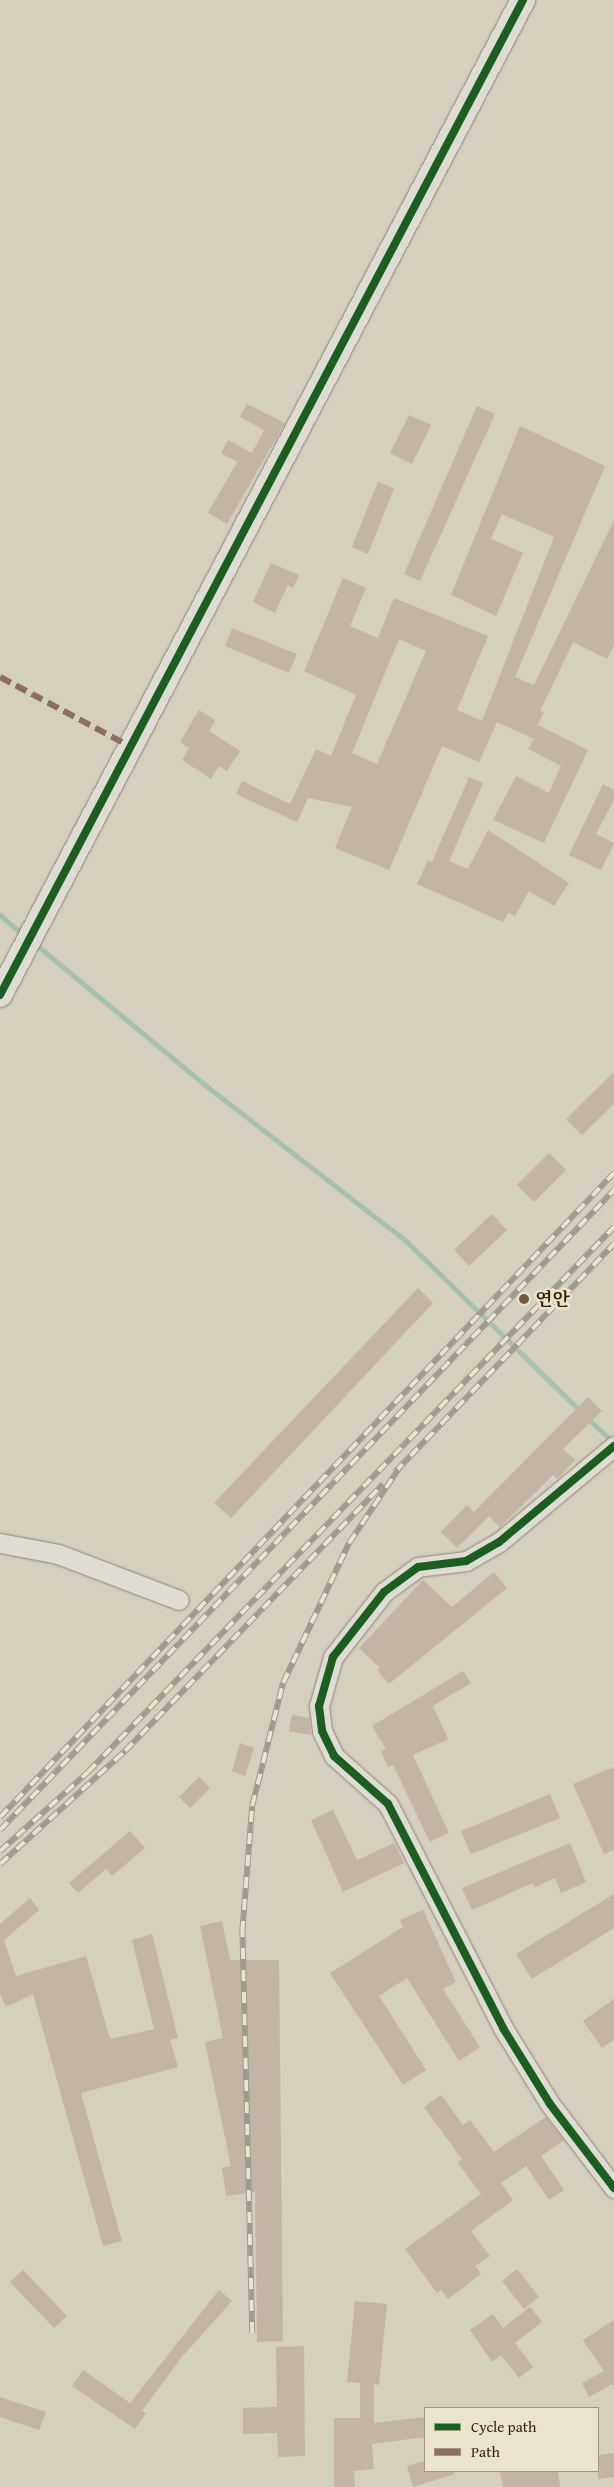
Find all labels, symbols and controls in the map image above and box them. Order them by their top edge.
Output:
place label: 연안 [535,1288,570,1310]
marker: 연안 [517,1292,531,1306]
legend [424,2407,599,2472]
text: Cycle path [471,2416,537,2437]
text: Path [471,2441,500,2462]

